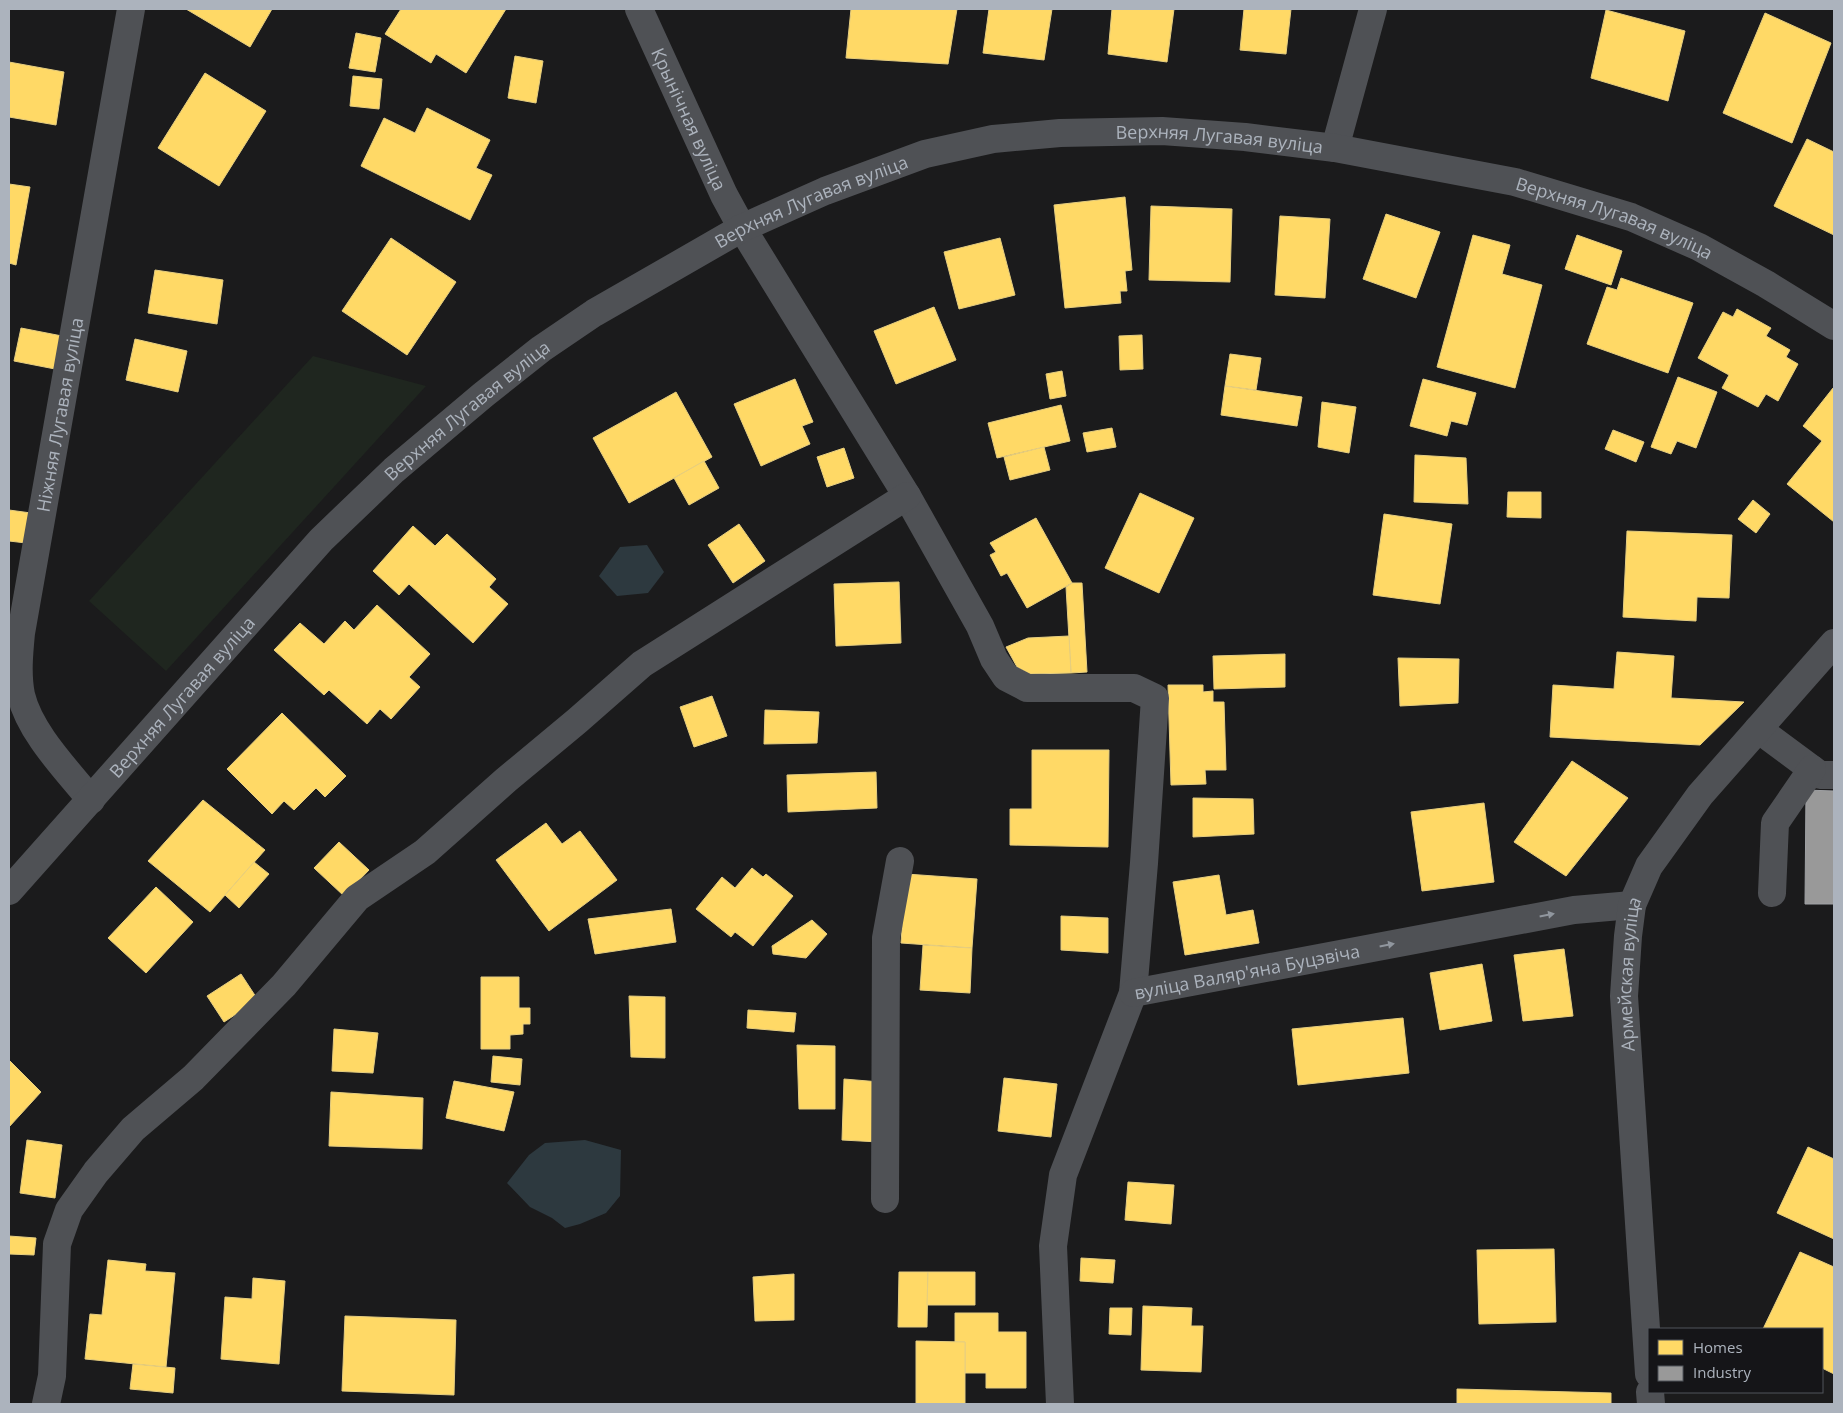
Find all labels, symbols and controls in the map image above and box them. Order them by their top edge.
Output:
street label: Крынічная вуліца [646,44,732,194]
street label: Верхняя Лугавая вуліца [1115,119,1324,158]
street label: Верхняя Лугавая вуліца [710,149,911,253]
street label: Верхняя Лугавая вуліца [1513,171,1717,264]
street label: Ніжняя Лугавая вуліца [31,316,88,514]
street label: Верхняя Лугавая вуліца [379,335,554,485]
street label: Верхняя Лугавая вуліца [104,611,260,782]
street label: Армейская вуліца [1612,892,1646,1052]
one-way arrow [1539,911,1555,919]
street label: вуліца Валяр'яна Буцэвіча [1132,939,1362,1005]
one-way arrow [1380,941,1396,949]
legend [1648,1328,1823,1393]
text: Homes [1693,1337,1743,1357]
text: Industry [1693,1362,1751,1382]

